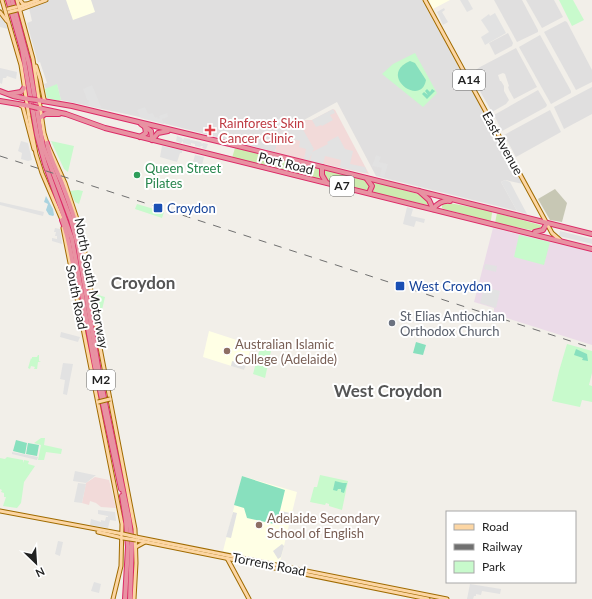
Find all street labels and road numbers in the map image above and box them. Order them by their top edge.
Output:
road number: A14 [453,70,485,90]
street label: East Avenue [479,108,527,178]
street label: Port Road [257,148,315,178]
road number: A7 [330,176,354,196]
street label: North South Motorway [71,216,113,350]
street label: South Road [63,263,91,331]
road number: M2 [87,370,115,390]
street label: Torrens Road [231,549,307,579]

